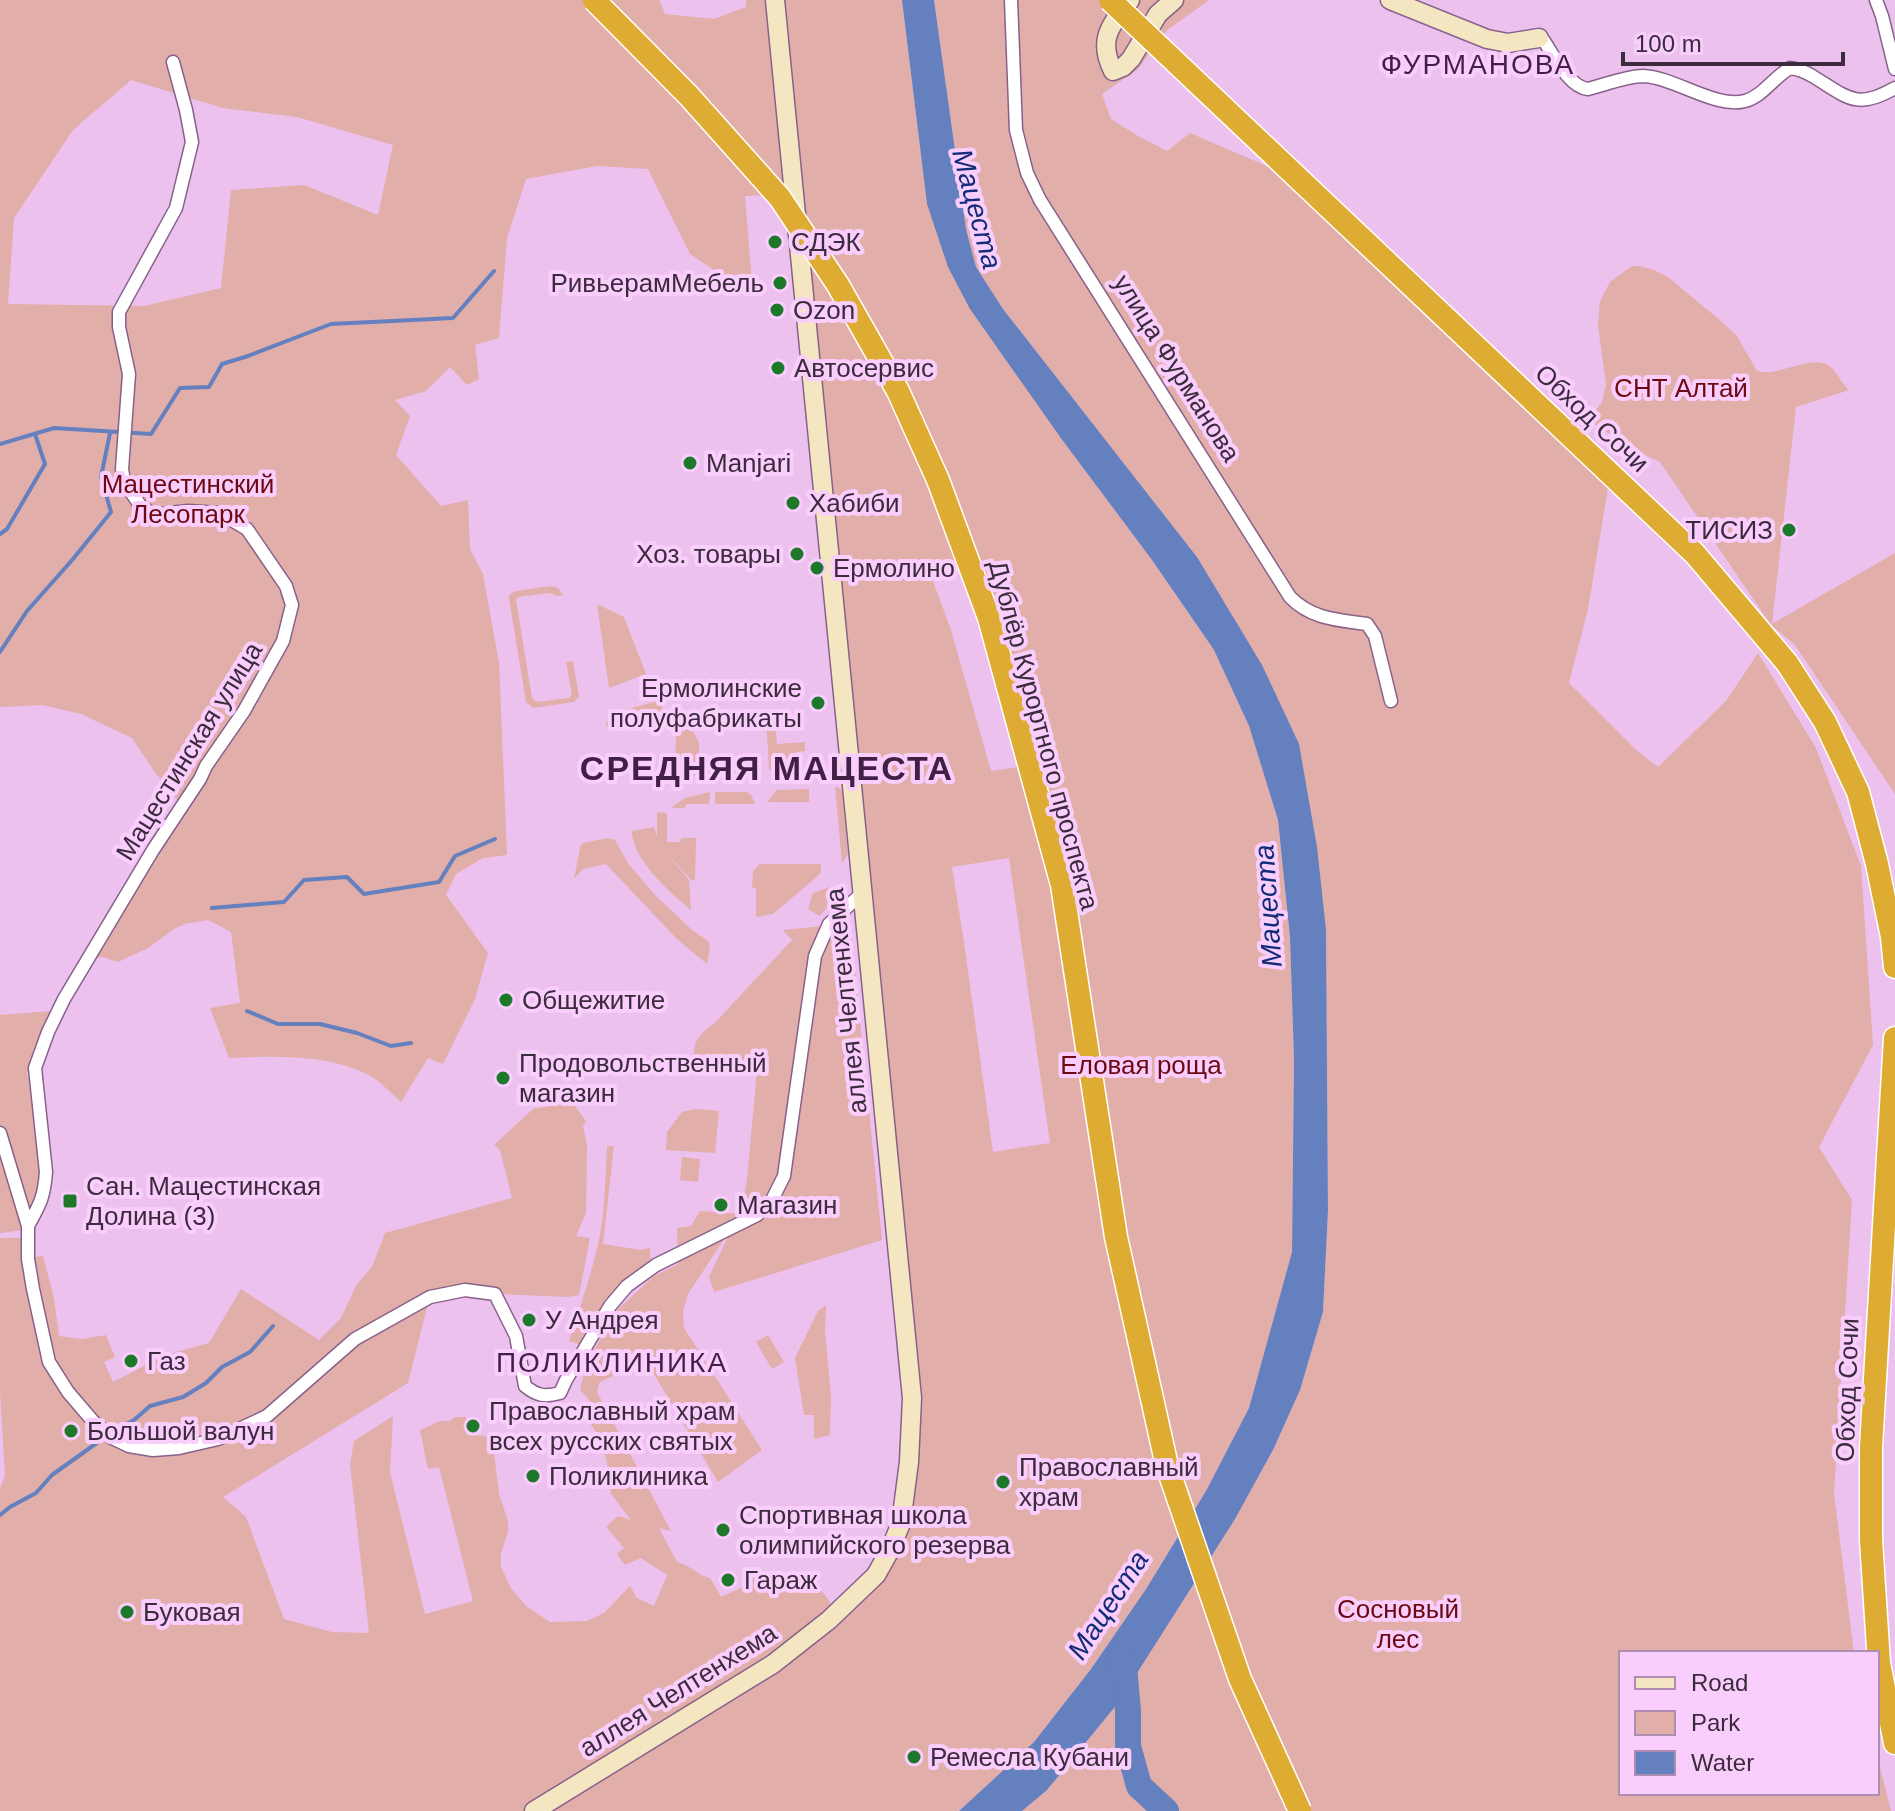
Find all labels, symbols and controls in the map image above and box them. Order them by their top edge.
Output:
scale bar [1623,16,1843,66]
text: 100 m [1635,30,1702,57]
district label: ФУРМАНОВА [1381,49,1575,80]
water label: Мацеста [946,146,1008,272]
place label: СДЭК [791,227,861,257]
marker: СДЭК [766,233,784,251]
place label: РивьерамМебель [550,268,764,298]
street label: улица Фурманова [1107,269,1247,467]
marker: РивьерамМебель [771,274,789,292]
place label: Ozon [793,295,855,325]
marker: Ozon [768,301,786,319]
place label: Автосервис [794,353,934,383]
street label: Обход Сочи [1529,358,1655,478]
marker: Автосервис [769,359,787,377]
park label: СНТ Алтай [1614,373,1748,403]
place label: Manjari [706,448,791,478]
marker: Manjari [681,454,699,472]
park label: Мацестинский Лесопарк [102,469,274,529]
place label: Хабиби [809,488,900,518]
marker: Хабиби [784,494,802,512]
place label: ТИСИЗ [1685,515,1773,545]
marker: ТИСИЗ [1780,521,1798,539]
place label: Хоз. товары [636,539,781,569]
marker: Хоз. товары [788,545,806,563]
place label: Ермолино [833,553,955,583]
street label: Дублёр Курортного проспекта [983,557,1105,914]
marker: Ермолино [808,559,826,577]
street label: Мацестинская улица [110,636,269,866]
place label: Ермолинские полуфабрикаты [610,673,802,733]
marker: Ермолинские полуфабрикаты [809,694,827,712]
district label: СРЕДНЯЯ МАЦЕСТА [580,749,954,787]
water label: Мацеста [1248,844,1288,968]
street label: аллея Челтенхема [819,886,873,1115]
place label: Общежитие [522,985,665,1015]
marker: Общежитие [497,991,515,1009]
place label: Продовольственный магазин [519,1048,767,1108]
park label: Еловая роща [1060,1050,1222,1080]
marker: Продовольственный магазин [494,1069,512,1087]
place label: Сан. Мацестинская Долина (3) [86,1171,321,1231]
place label: Магазин [737,1190,837,1220]
marker: Сан. Мацестинская Долина (3) [61,1192,79,1210]
marker: Магазин [712,1196,730,1214]
place label: У Андрея [545,1305,659,1335]
marker: У Андрея [520,1311,538,1329]
street label: Обход Сочи [1829,1318,1865,1462]
place label: Газ [147,1346,186,1376]
district label: ПОЛИКЛИНИКА [496,1347,728,1378]
marker: Газ [122,1352,140,1370]
place label: Православный храм всех русских святых [489,1396,736,1456]
place label: Большой валун [87,1416,274,1446]
marker: Православный храм всех русских святых [464,1417,482,1435]
marker: Большой валун [62,1422,80,1440]
place label: Православный храм [1019,1452,1199,1512]
place label: Поликлиника [549,1461,708,1491]
marker: Поликлиника [524,1467,542,1485]
marker: Православный храм [994,1473,1012,1491]
place label: Спортивная школа олимпийского резерва [739,1500,1011,1560]
marker: Спортивная школа олимпийского резерва [714,1521,732,1539]
water label: Мацеста [1061,1545,1155,1665]
place label: Гараж [744,1565,818,1595]
marker: Гараж [719,1571,737,1589]
park label: Сосновый лес [1337,1594,1459,1654]
place label: Буковая [143,1597,241,1627]
marker: Буковая [118,1603,136,1621]
street label: аллея Челтенхема [574,1617,782,1763]
legend [1619,1651,1879,1795]
text: Road [1691,1669,1748,1696]
text: Park [1691,1709,1741,1736]
place label: Ремесла Кубани [930,1742,1129,1772]
marker: Ремесла Кубани [905,1748,923,1766]
text: Water [1691,1749,1754,1776]

